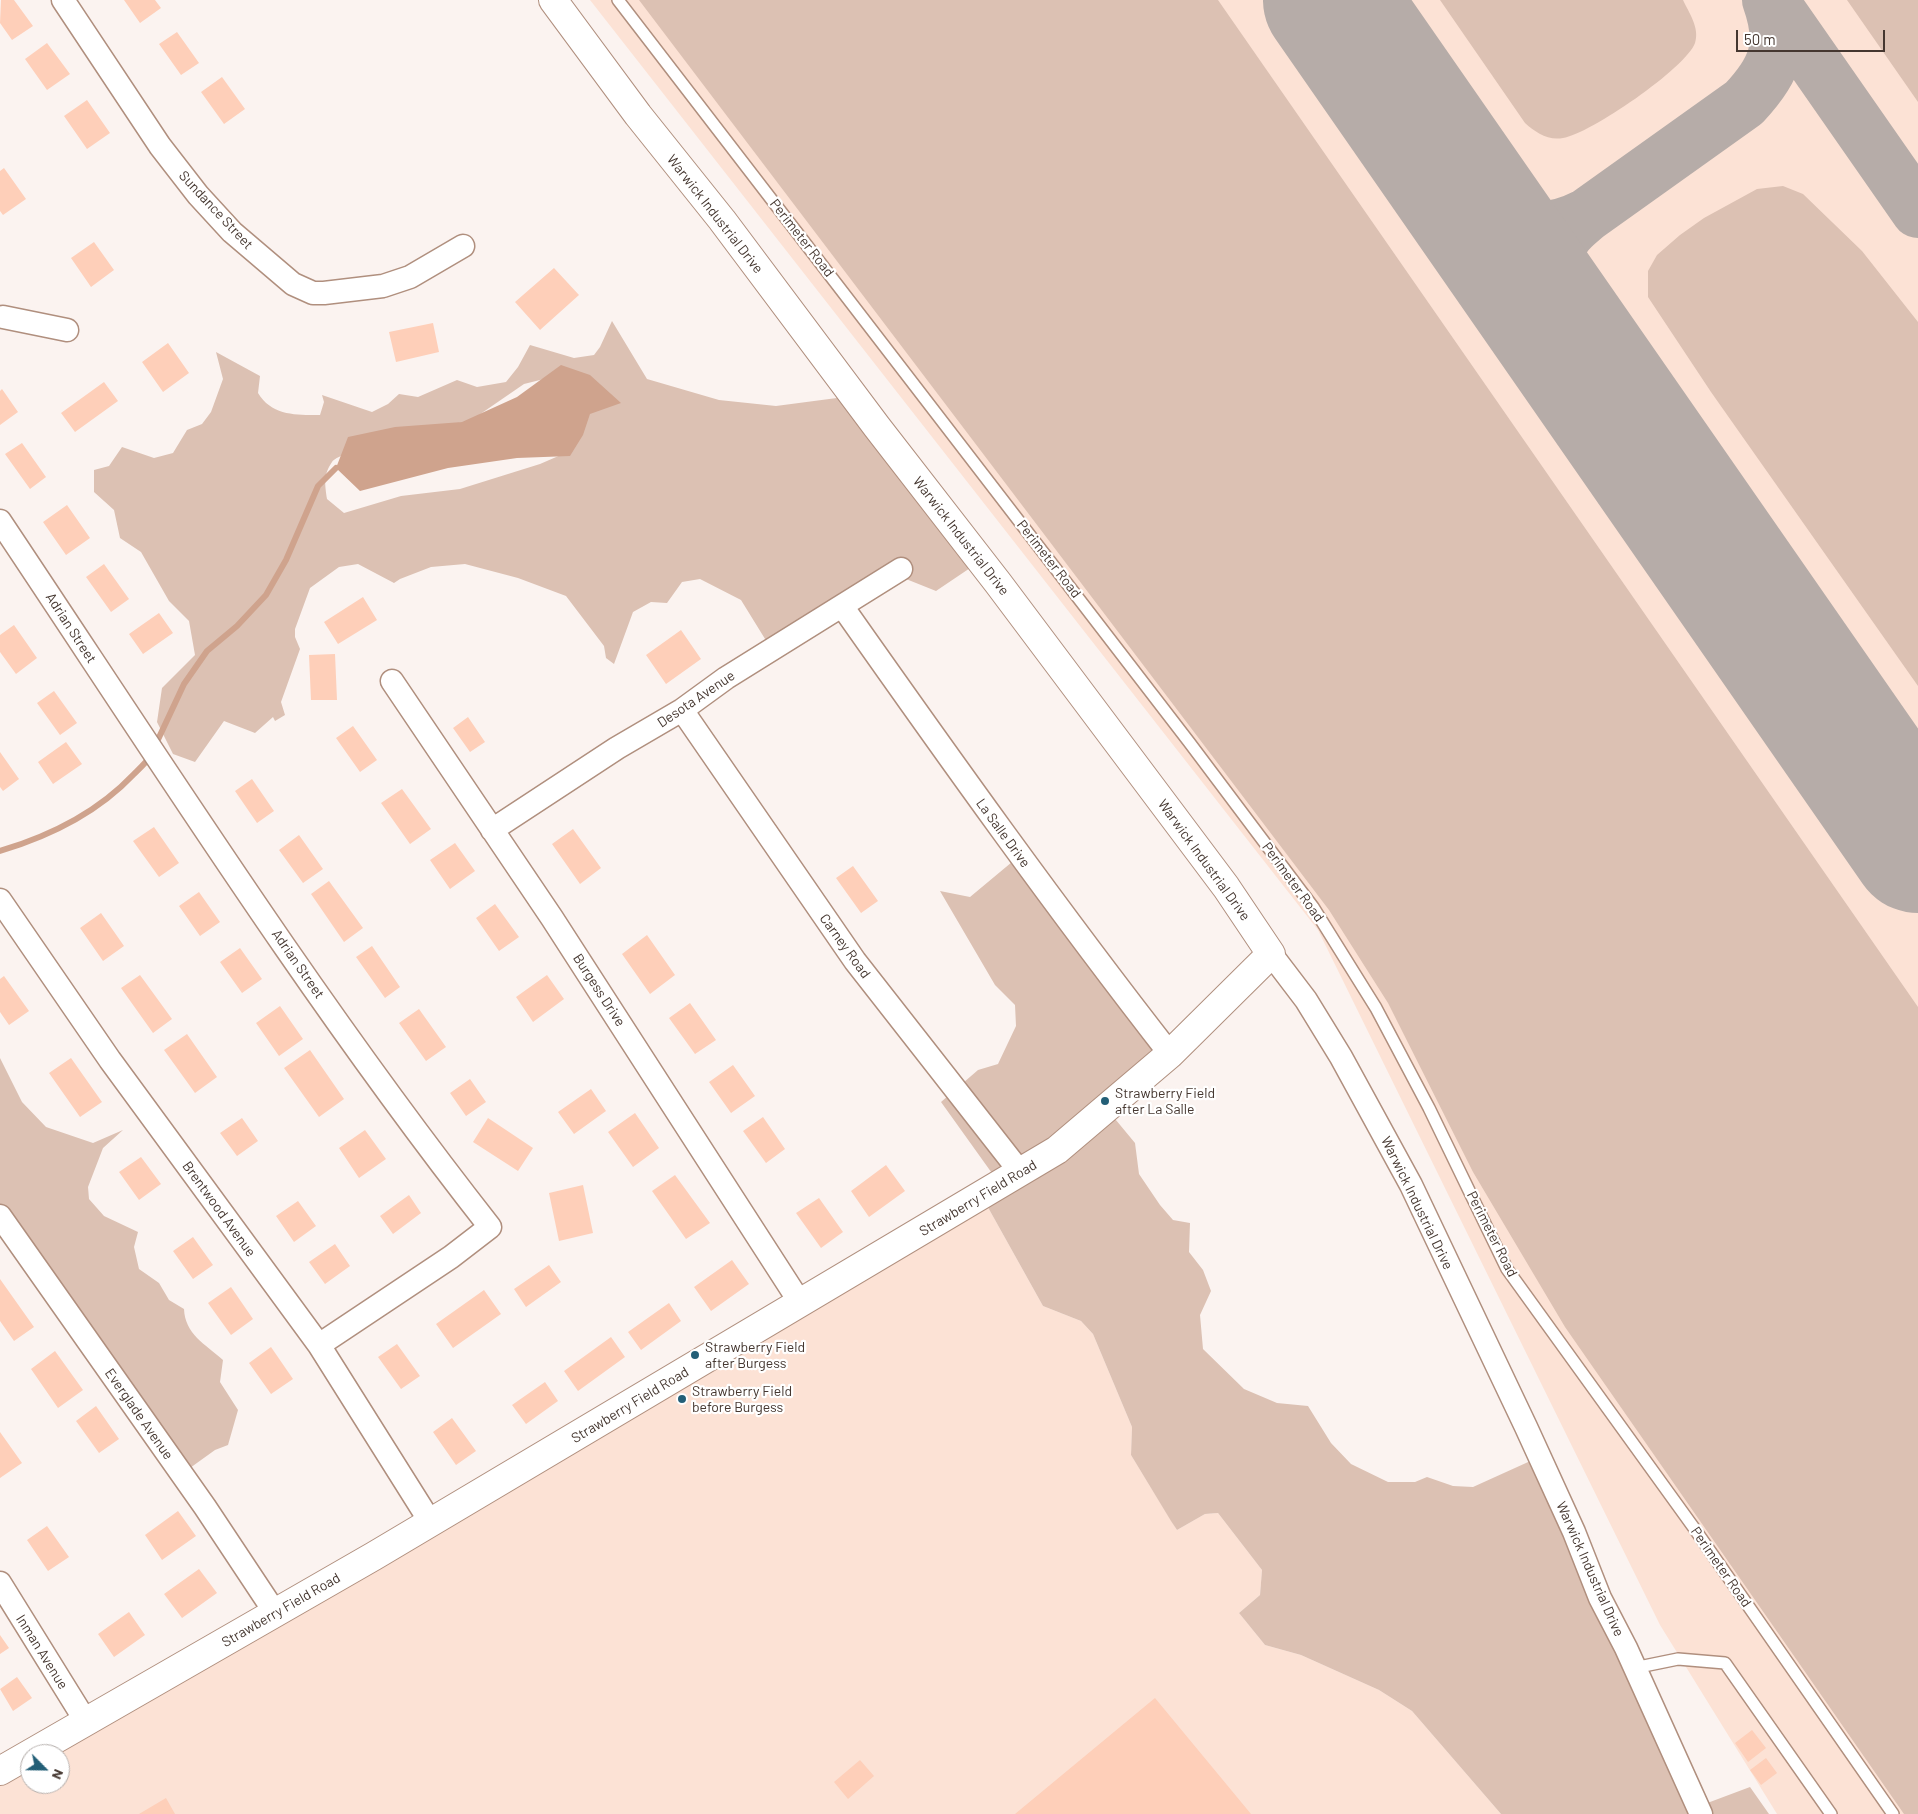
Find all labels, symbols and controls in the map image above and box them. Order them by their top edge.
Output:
scale bar [1738,20,1887,52]
text: 50 m [1744,30,1776,48]
street label: Warwick Industrial Drive [663,151,767,277]
street label: Sundance Street [175,167,257,253]
street label: Perimeter Road [766,196,838,280]
street label: Warwick Industrial Drive [909,473,1013,599]
street label: Perimeter Road [1013,517,1085,601]
street label: Adrian Street [42,590,100,666]
street label: Desota Avenue [654,667,738,731]
street label: La Salle Drive [972,795,1034,871]
street label: Warwick Industrial Drive [1154,796,1254,924]
street label: Perimeter Road [1259,839,1327,925]
street label: Carney Road [816,910,874,982]
street label: Adrian Street [268,926,328,1002]
street label: Burgess Drive [569,951,629,1029]
place label: Strawberry Field after La Salle [1115,1085,1215,1118]
marker: Strawberry Field after La Salle [1099,1095,1111,1107]
street label: Warwick Industrial Drive [1377,1134,1457,1272]
street label: Strawberry Field Road [916,1156,1040,1240]
street label: Brentwood Avenue [179,1158,259,1260]
street label: Perimeter Road [1463,1188,1521,1280]
place label: Strawberry Field after Burgess [705,1339,805,1371]
marker: Strawberry Field after Burgess [689,1349,701,1361]
street label: Strawberry Field Road [568,1363,692,1447]
street label: Everglade Avenue [101,1365,177,1463]
place label: Strawberry Field before Burgess [692,1383,792,1415]
marker: Strawberry Field before Burgess [676,1393,688,1405]
street label: Warwick Industrial Drive [1553,1499,1627,1639]
street label: Perimeter Road [1687,1524,1755,1610]
street label: Strawberry Field Road [219,1569,343,1651]
street label: Inman Avenue [12,1612,72,1692]
north arrow [20,1744,70,1794]
text: N [49,1767,68,1782]

